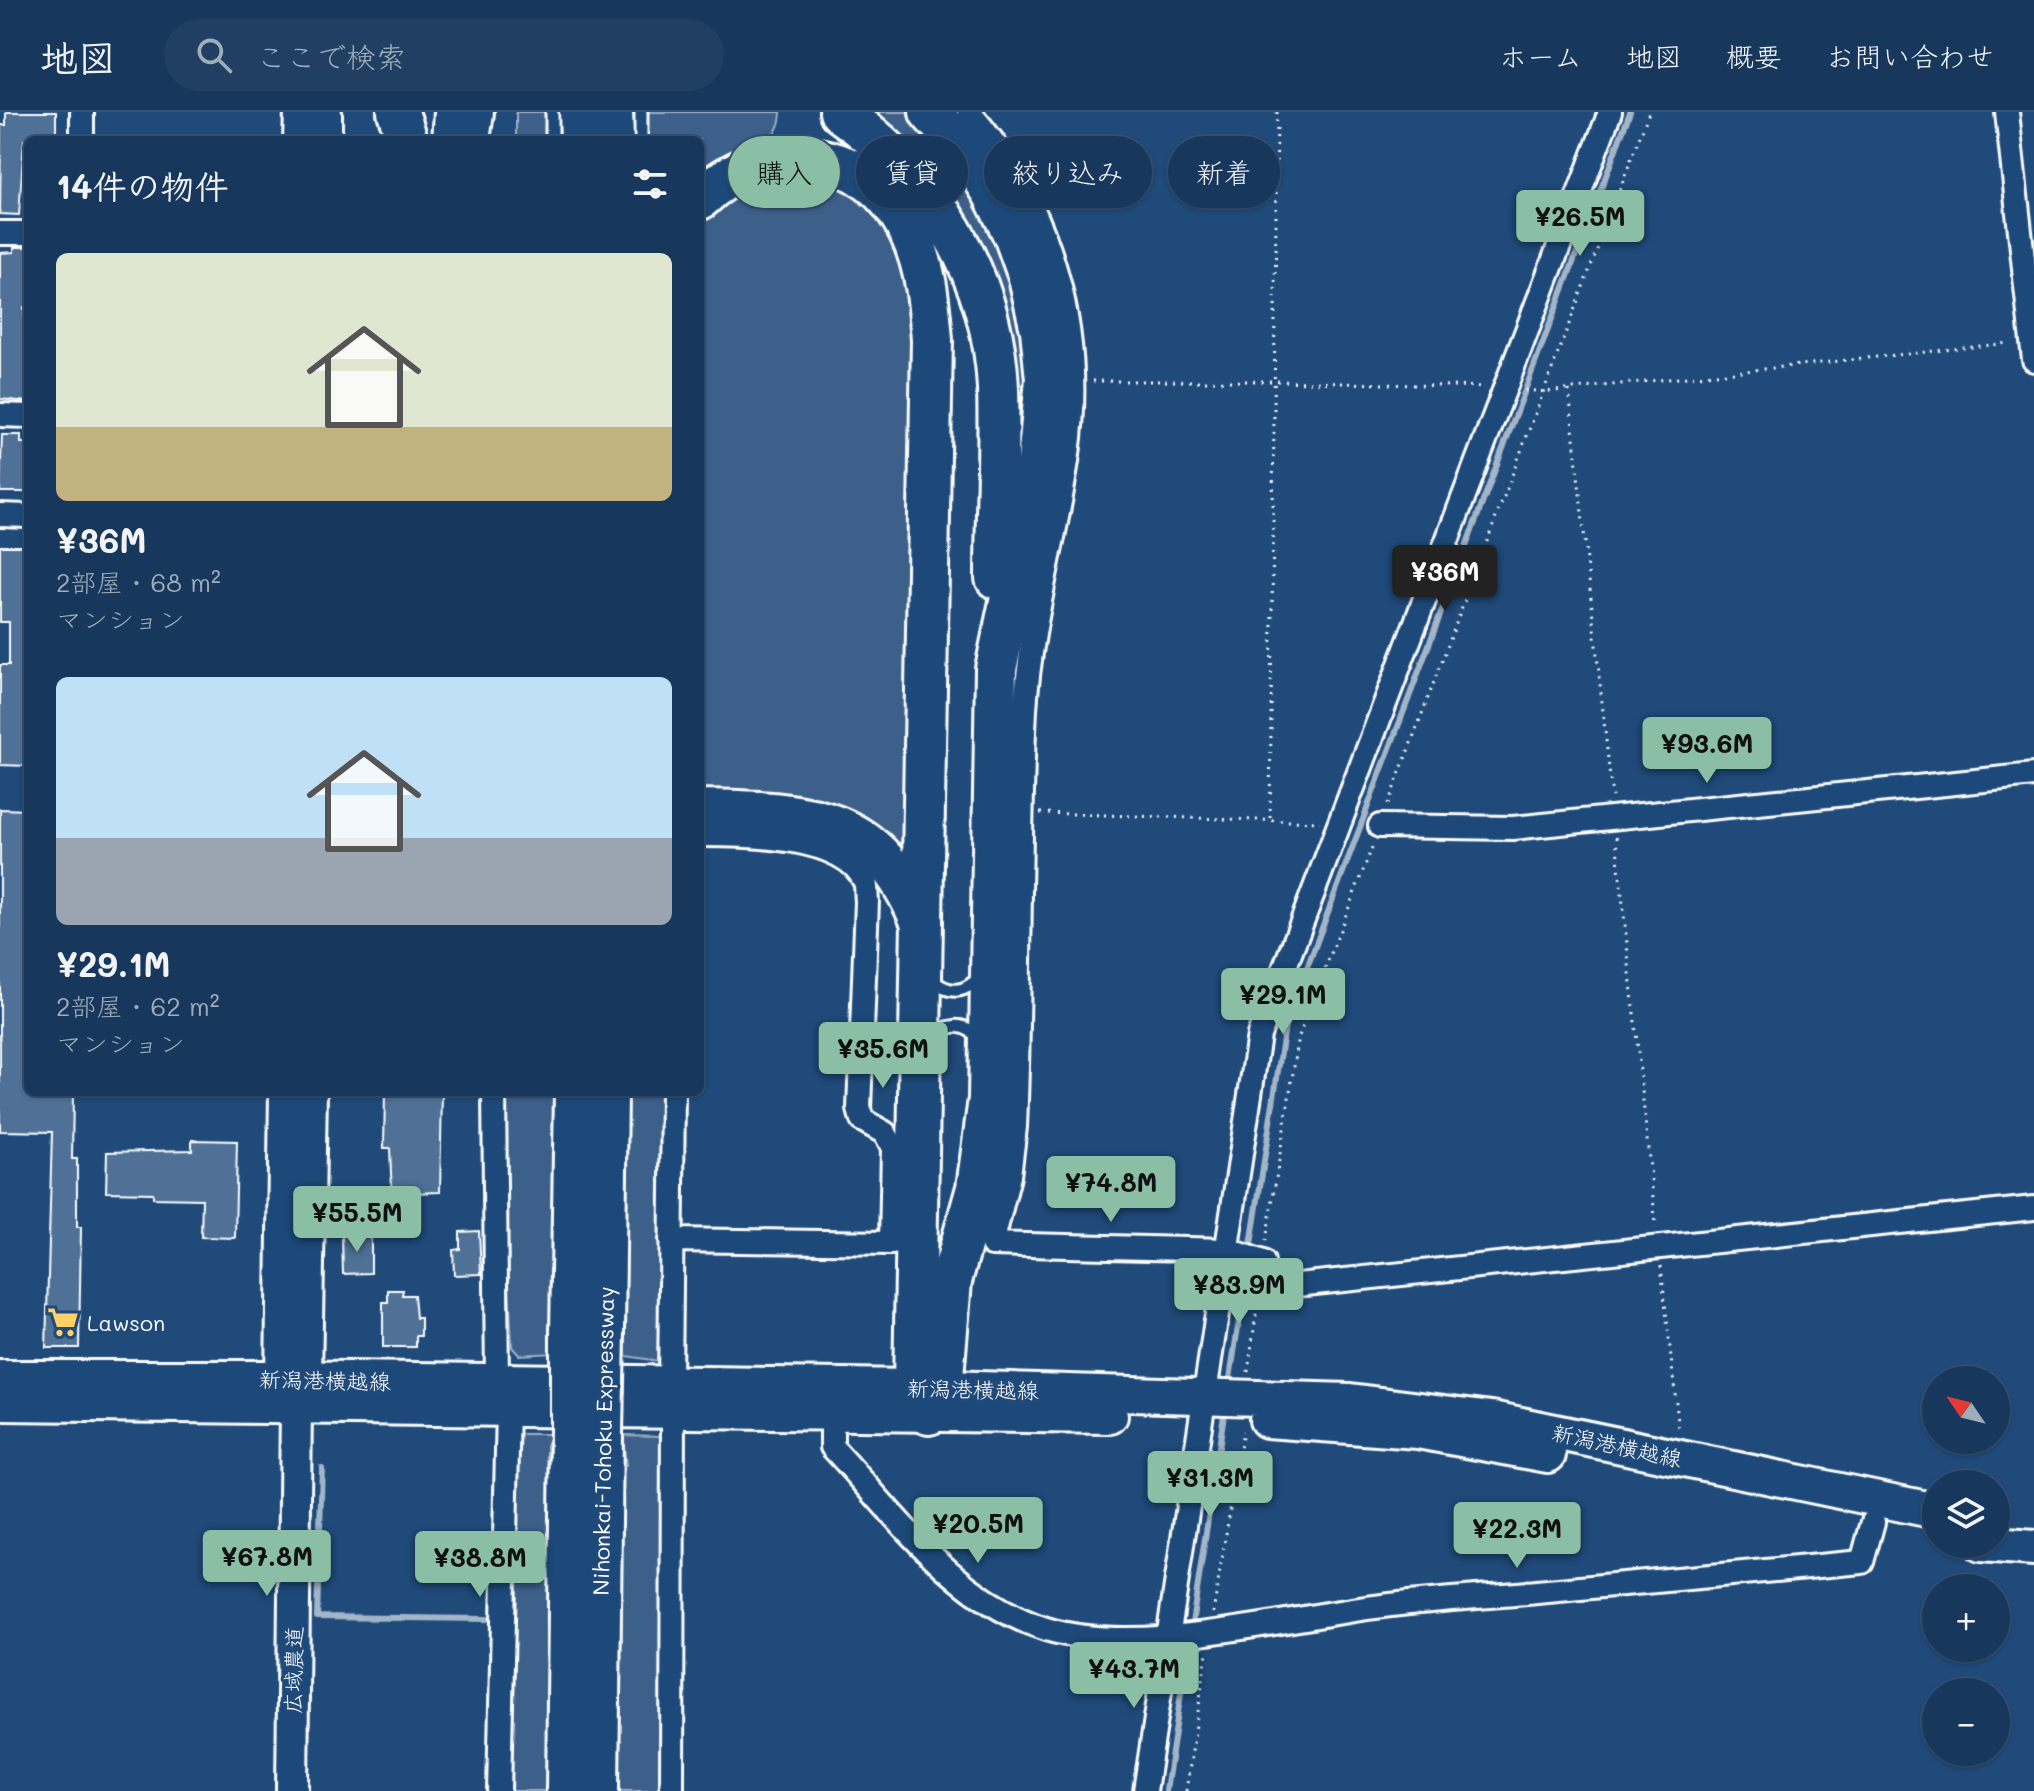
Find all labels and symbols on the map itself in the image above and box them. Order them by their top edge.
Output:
pin: ¥26.5M [1515,190,1645,258]
pin: ¥36M [1398,545,1492,613]
pin: ¥93.6M [1642,717,1772,785]
pin: ¥29.1M [1218,968,1348,1036]
pin: ¥35.6M [818,1022,948,1090]
pin: ¥74.8M [1046,1156,1176,1224]
pin: ¥55.5M [292,1186,422,1254]
pin: ¥83.9M [1174,1258,1304,1326]
street label: Nihonkai-Tohoku Expressway [586,1286,620,1596]
supermarket icon: Lawson [46,1305,80,1339]
place label: Lawson [87,1308,165,1337]
street label: 新潟港横越線 [259,1364,391,1396]
north arrow [1922,1366,2010,1454]
street label: 新潟港横越線 [907,1373,1039,1405]
street label: 新潟港横越線 [1549,1417,1685,1473]
pin: ¥31.3M [1145,1451,1275,1519]
pin: ¥20.5M [913,1497,1043,1565]
pin: ¥22.3M [1452,1502,1582,1570]
pin: ¥67.8M [202,1530,332,1598]
pin: ¥38.8M [415,1531,545,1599]
street label: 広域農道 [278,1626,308,1714]
pin: ¥43.7M [1069,1642,1199,1710]

